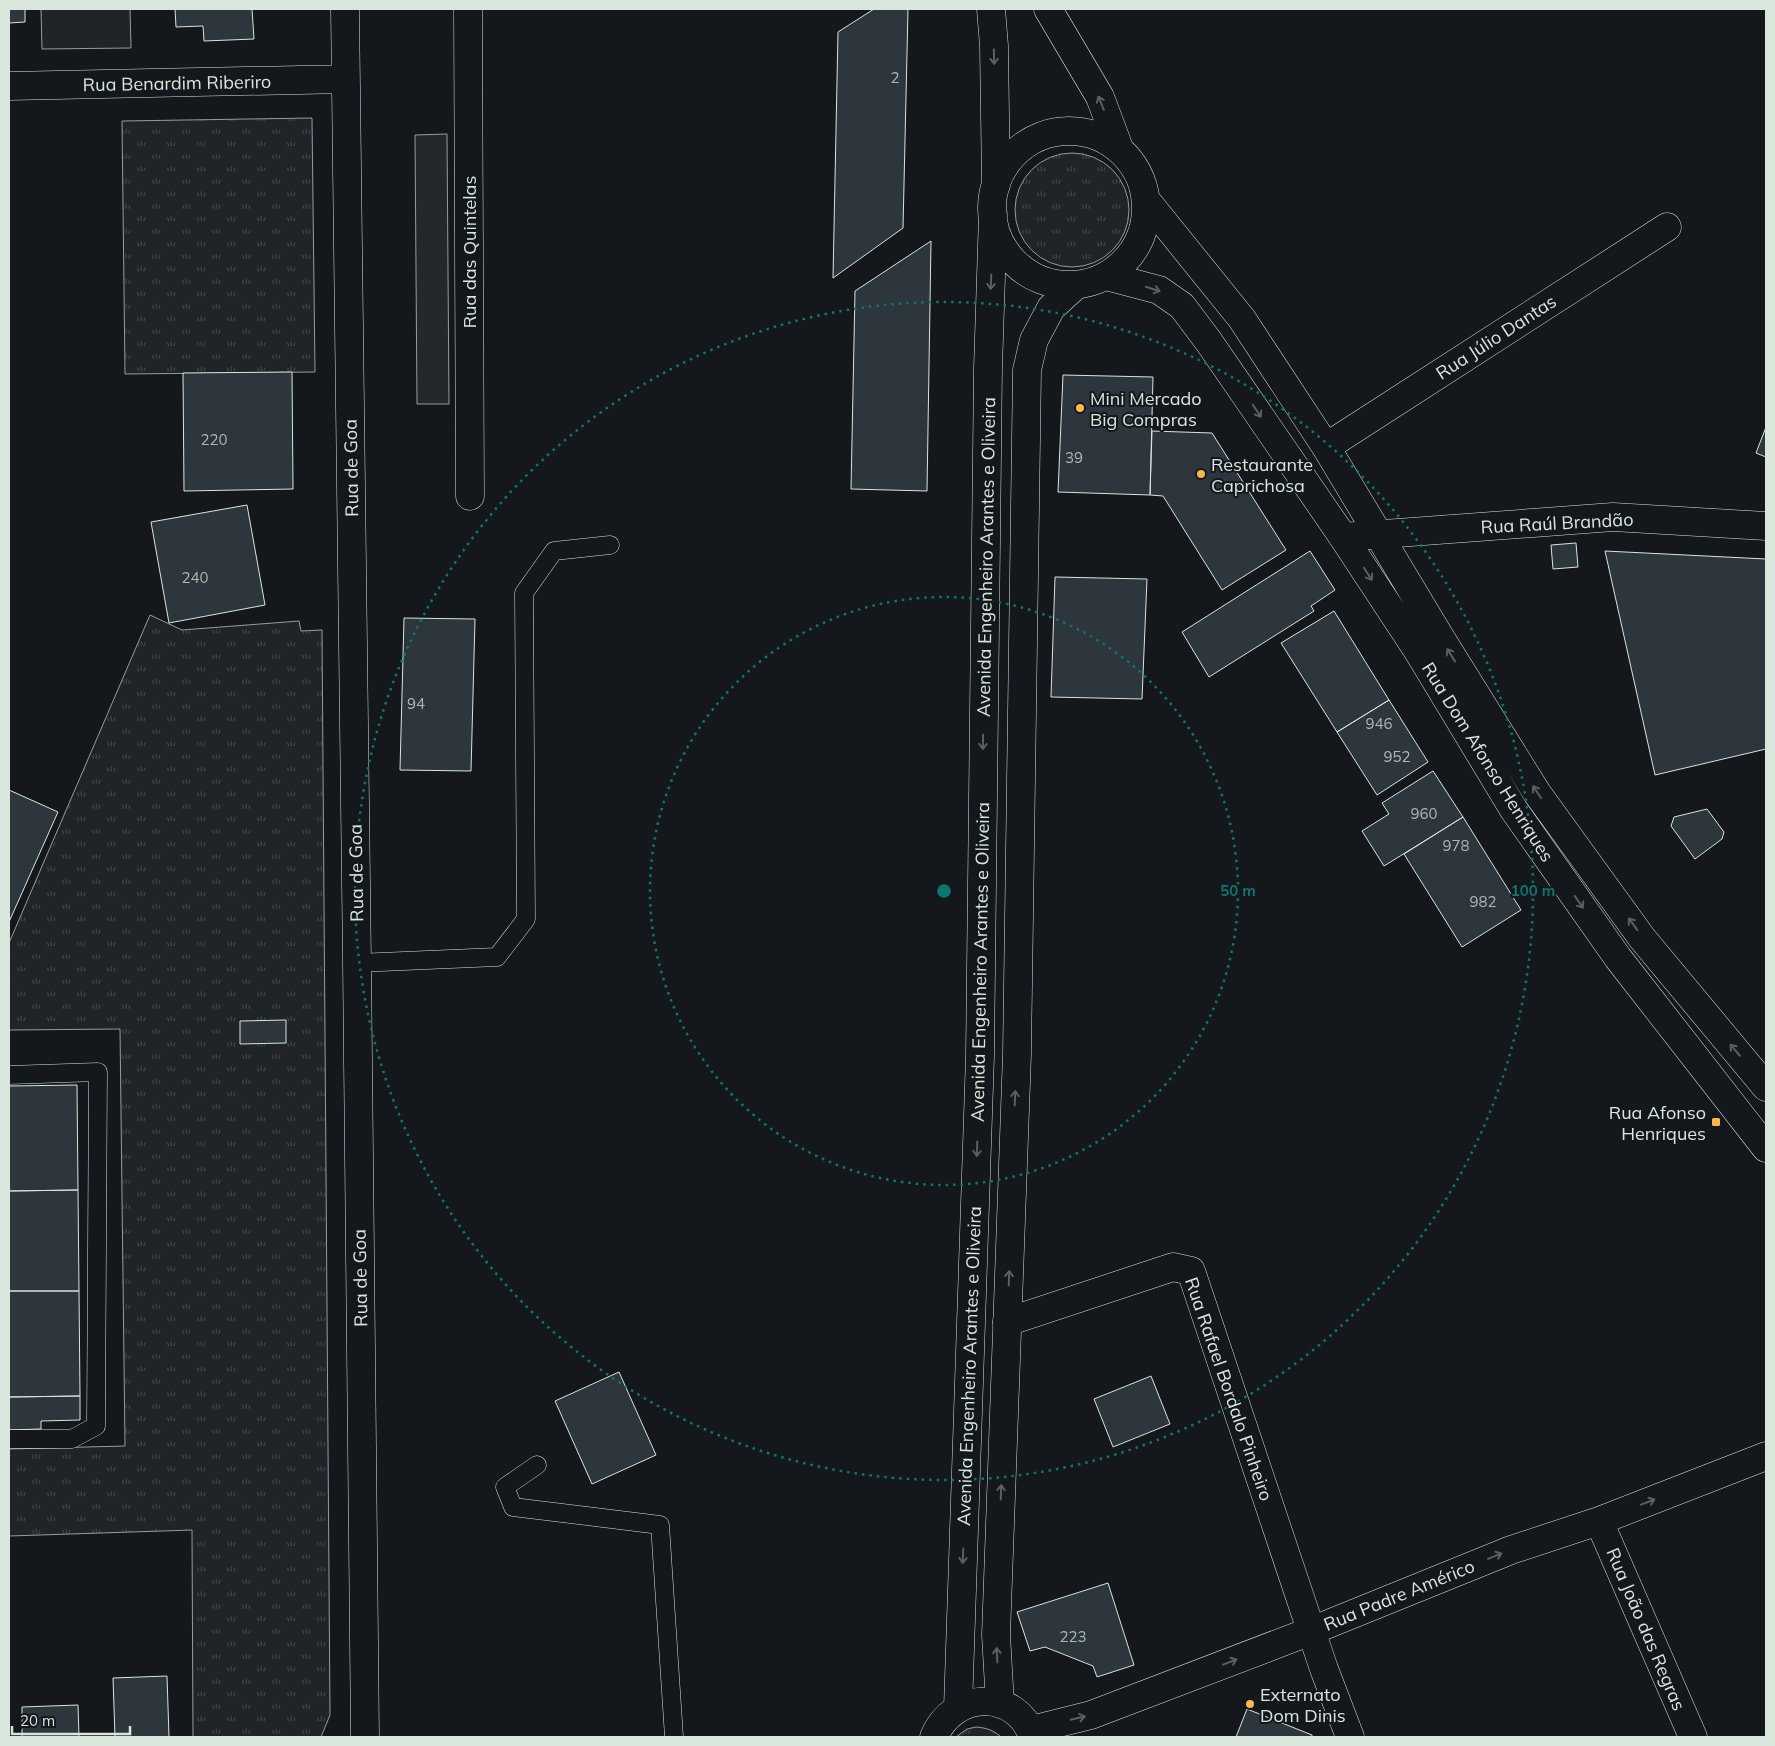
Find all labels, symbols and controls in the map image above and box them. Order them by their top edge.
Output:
one-way arrow [989,49,999,65]
house number: 2 [890,68,900,87]
street label: Rua Benardim Riberiro [83,70,271,96]
one-way arrow [1096,96,1106,111]
street label: Rua das Quintelas [458,176,481,328]
one-way arrow [986,273,996,289]
one-way arrow [1145,284,1161,294]
street label: Rua Júlio Dantas [1431,289,1561,385]
place label: Mini Mercado Big Compras [1090,387,1202,431]
street label: Avenida Engenheiro Arantes e Oliveira [972,397,1000,717]
marker: Mini Mercado Big Compras [1074,402,1086,414]
one-way arrow [1252,404,1262,418]
street label: Rua de Goa [339,419,363,517]
house number: 220 [200,430,228,449]
house number: 39 [1065,448,1083,467]
place label: Restaurante Caprichosa [1211,453,1313,497]
marker: Restaurante Caprichosa [1195,468,1207,480]
street label: Rua Raúl Brandão [1480,508,1634,538]
one-way arrow [1362,567,1373,581]
house number: 240 [181,568,209,587]
one-way arrow [1445,648,1455,662]
street label: Rua Dom Afonso Henriques [1417,658,1559,866]
house number: 94 [407,694,425,713]
house number: 946 [1365,714,1393,733]
one-way arrow [979,733,988,749]
house number: 952 [1383,747,1411,766]
one-way arrow [1532,786,1542,800]
street label: Avenida Engenheiro Arantes e Oliveira [966,802,994,1122]
house number: 960 [1410,804,1438,823]
street label: Rua de Goa [344,824,368,922]
house number: 978 [1442,836,1470,855]
text: 50 m [1220,881,1256,900]
text: 100 m [1511,881,1555,900]
centre of rings [935,882,953,900]
house number: 982 [1469,892,1497,911]
one-way arrow [1574,895,1584,909]
one-way arrow [1627,918,1638,931]
one-way arrow [1730,1044,1741,1057]
one-way arrow [1010,1090,1020,1106]
place label: Rua Afonso Henriques [1609,1101,1706,1145]
marker: Rua Afonso Henriques [1710,1116,1722,1128]
one-way arrow [972,1141,981,1157]
street label: Avenida Engenheiro Arantes e Oliveira [952,1206,986,1526]
street label: Rua de Goa [348,1229,372,1327]
one-way arrow [1004,1270,1013,1286]
street label: Rua Rafael Bordalo Pinheiro [1180,1274,1278,1504]
one-way arrow [996,1485,1006,1501]
one-way arrow [1640,1497,1655,1506]
street label: Rua João das Regras [1601,1544,1691,1714]
one-way arrow [958,1548,968,1564]
one-way arrow [1487,1551,1502,1561]
street label: Rua Padre Américo [1320,1554,1478,1636]
house number: 223 [1059,1627,1087,1646]
one-way arrow [993,1647,1002,1663]
one-way arrow [1222,1657,1238,1666]
place label: Externato Dom Dinis [1260,1683,1346,1727]
marker: Externato Dom Dinis [1244,1698,1256,1710]
scale bar [12,1704,130,1736]
text: 20 m [20,1711,55,1730]
one-way arrow [1070,1713,1086,1722]

